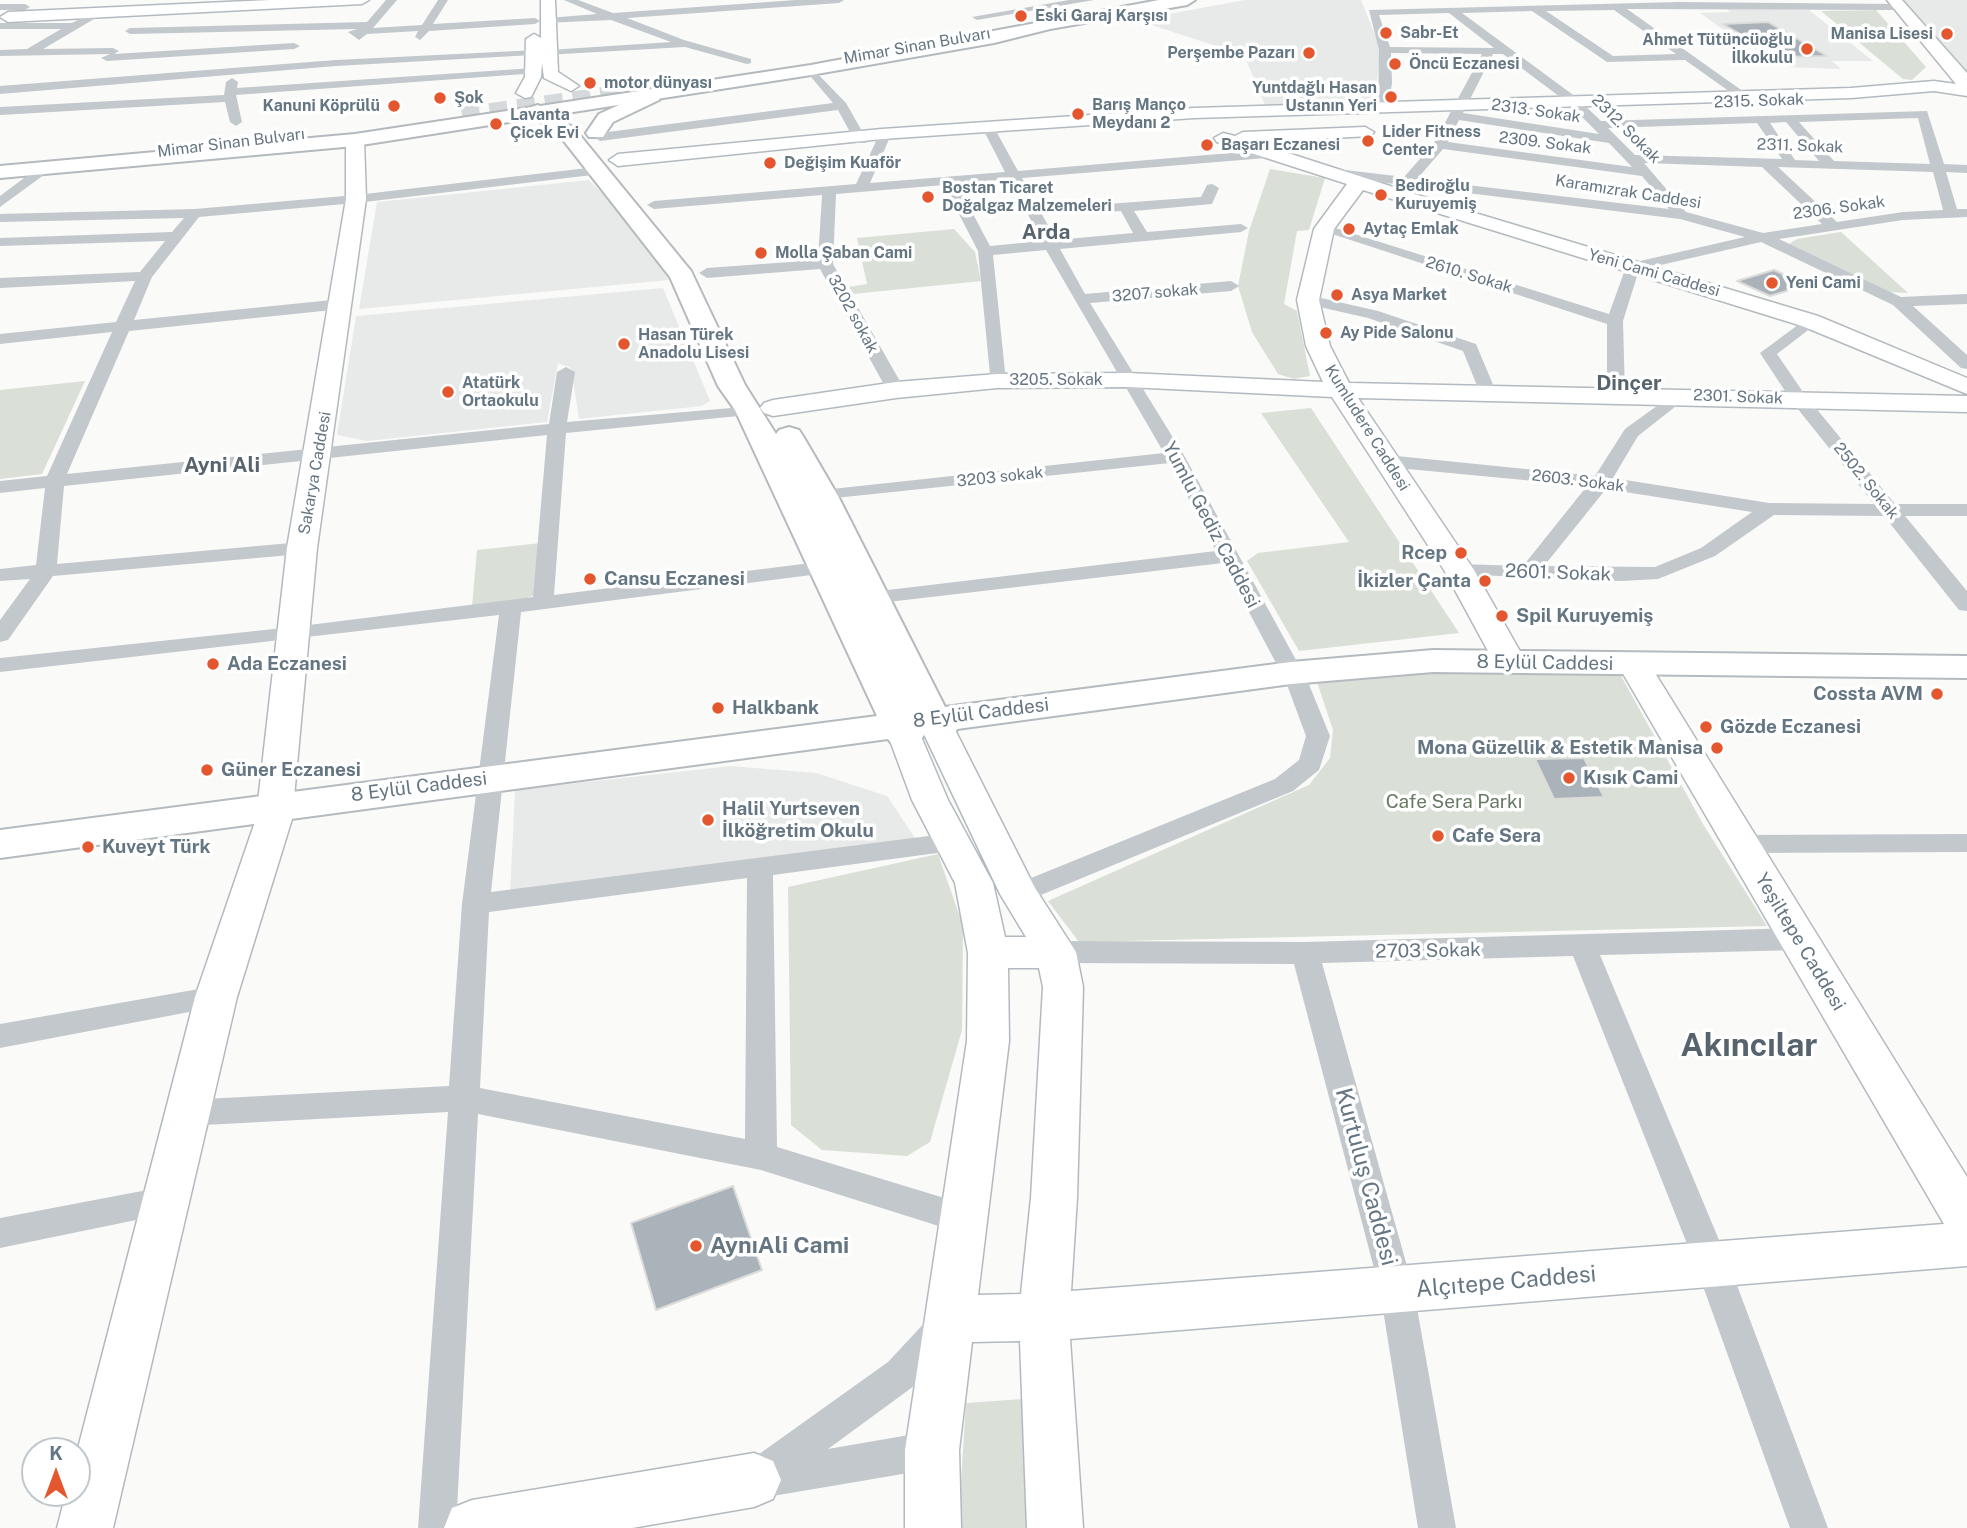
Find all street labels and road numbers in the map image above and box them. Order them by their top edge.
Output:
street label: Mimar Sinan Bulvarı [842,24,992,68]
street label: 2315. Sokak [1714,90,1804,112]
street label: 2312. Sokak [1588,91,1664,167]
street label: 2313. Sokak [1490,95,1582,127]
street label: Mimar Sinan Bulvarı [156,124,306,162]
street label: 2309. Sokak [1498,128,1592,158]
street label: 2311. Sokak [1756,135,1844,157]
street label: Karamızrak Caddesi [1554,171,1702,213]
street label: 2306. Sokak [1792,192,1886,224]
street label: Yeni Cami Caddesi [1586,245,1722,301]
street label: 2610. Sokak [1423,253,1515,297]
street label: 3202 sokak [824,271,882,357]
street label: 3207 sokak [1111,280,1199,306]
street label: Kumludere Caddesi [1320,361,1414,495]
street label: 3205. Sokak [1009,370,1103,390]
street label: 2301. Sokak [1693,386,1783,408]
street label: Sakarya Caddesi [295,410,335,536]
street label: Yumlu Gediz Caddesi [1157,438,1265,612]
street label: 2502. Sokak [1829,439,1903,523]
street label: 3203 sokak [956,463,1044,491]
street label: 2603. Sokak [1531,466,1625,496]
street label: 2601. Sokak [1504,560,1612,586]
street label: 8 Eylül Caddesi [1476,650,1614,676]
street label: 8 Eylül Caddesi [912,693,1050,733]
street label: 8 Eylül Caddesi [350,767,488,807]
street label: Yeşiltepe Caddesi [1750,869,1850,1015]
street label: 2703 Sokak [1375,939,1481,963]
street label: Kurtuluş Caddesi [1329,1085,1403,1269]
street label: Alçıtepe Caddesi [1415,1260,1597,1304]

